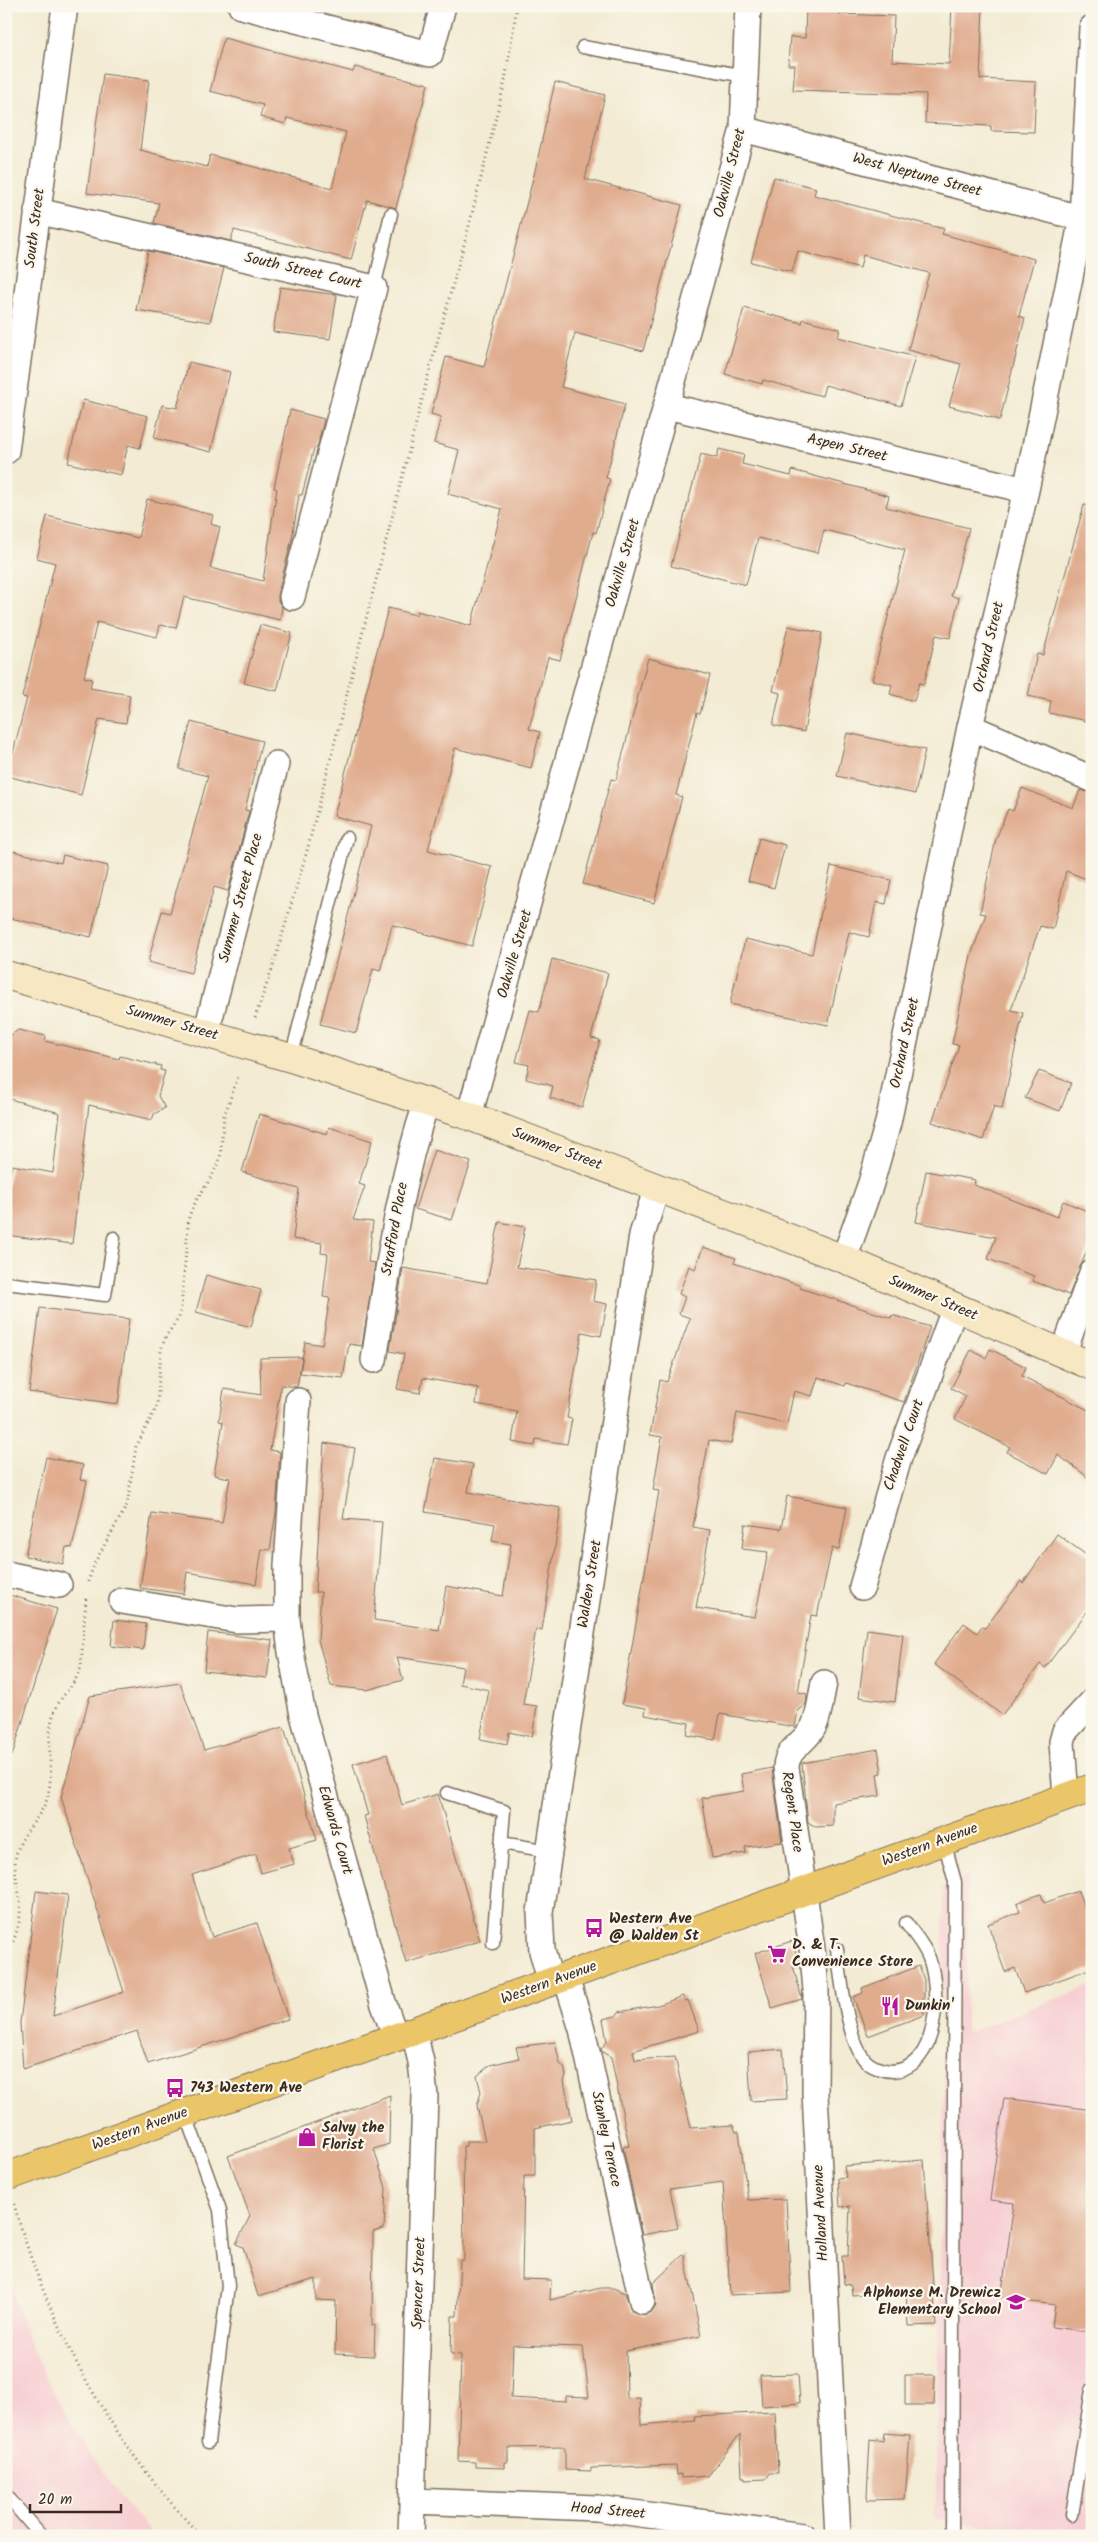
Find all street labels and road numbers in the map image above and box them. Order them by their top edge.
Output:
street label: Oakville Street [707,126,753,220]
street label: West Neptune Street [850,146,984,204]
street label: South Street [18,187,52,269]
street label: South Street Court [242,246,364,296]
street label: Aspen Street [805,427,890,469]
street label: Oakville Street [599,516,647,610]
street label: Orchard Street [967,599,1011,695]
street label: Summer Street Place [212,830,270,965]
street label: Oakville Street [491,907,539,1001]
street label: Orchard Street [884,995,926,1091]
street label: Summer Street [123,998,221,1048]
street label: Summer Street [508,1121,606,1177]
street label: Strafford Place [375,1180,415,1278]
street label: Summer Street [885,1268,982,1328]
street label: Chadwell Court [877,1396,931,1494]
street label: Walden Street [571,1538,609,1630]
street label: Regent Place [774,1770,810,1854]
street label: Edwards Court [311,1782,359,1878]
street label: Western Avenue [879,1816,982,1873]
street label: Western Avenue [498,1954,601,2011]
street label: Stanley Terrace [584,2089,628,2189]
street label: Western Avenue [89,2100,192,2157]
street label: Holland Avenue [806,2164,836,2262]
street label: Spencer Street [405,2236,433,2330]
street label: Hood Street [570,2496,647,2526]

